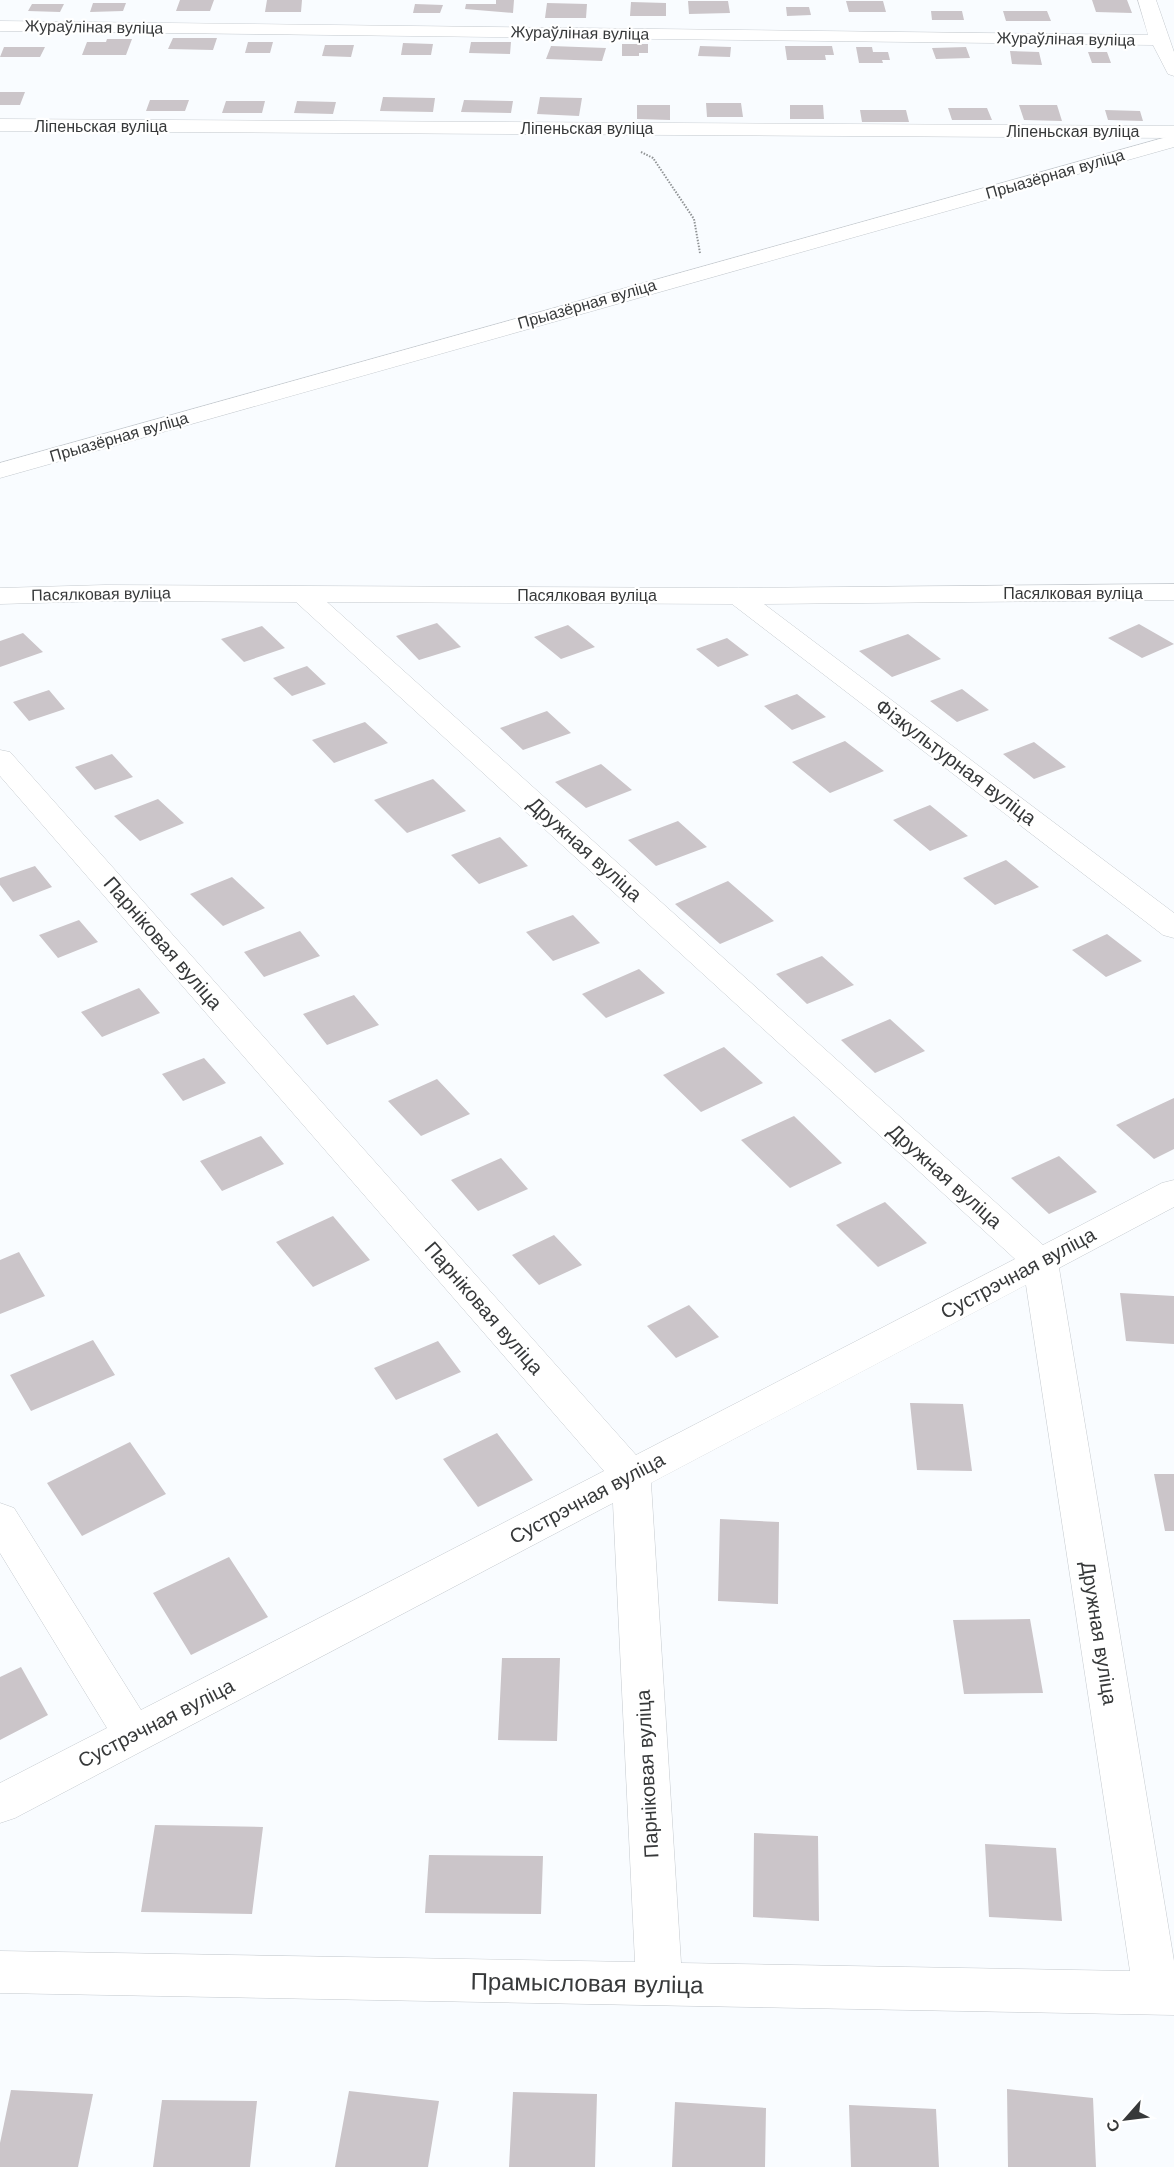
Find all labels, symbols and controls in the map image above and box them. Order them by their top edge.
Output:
street label: Жураўліная вуліца [25,17,164,37]
street label: Жураўліная вуліца [511,23,650,43]
street label: Жураўліная вуліца [997,29,1136,49]
street label: Ліпеньская вуліца [35,118,168,135]
street label: Ліпеньская вуліца [521,120,654,137]
street label: Ліпеньская вуліца [1007,123,1140,140]
street label: Прыазёрная вуліца [984,146,1126,202]
street label: Прыазёрная вуліца [516,276,658,332]
street label: Прыазёрная вуліца [48,409,190,465]
street label: Пасялковая вуліца [31,584,171,604]
street label: Пасялковая вуліца [1003,585,1143,602]
street label: Пасялковая вуліца [517,587,657,604]
street label: Фізкультурная вуліца [871,694,1041,830]
street label: Дружная вуліца [524,792,647,906]
street label: Парніковая вуліца [99,872,227,1014]
street label: Дружная вуліца [884,1119,1007,1233]
street label: Сустрэчная вуліца [937,1222,1100,1323]
street label: Парніковая вуліца [420,1237,548,1379]
street label: Сустрэчная вуліца [506,1447,669,1548]
street label: Дружная вуліца [1077,1560,1121,1707]
street label: Сустрэчная вуліца [74,1674,238,1772]
street label: Парніковая вуліца [632,1688,662,1859]
street label: Прамысловая вуліца [470,1967,704,1999]
north arrow [1096,2089,1156,2149]
text: С [1103,2116,1123,2135]

